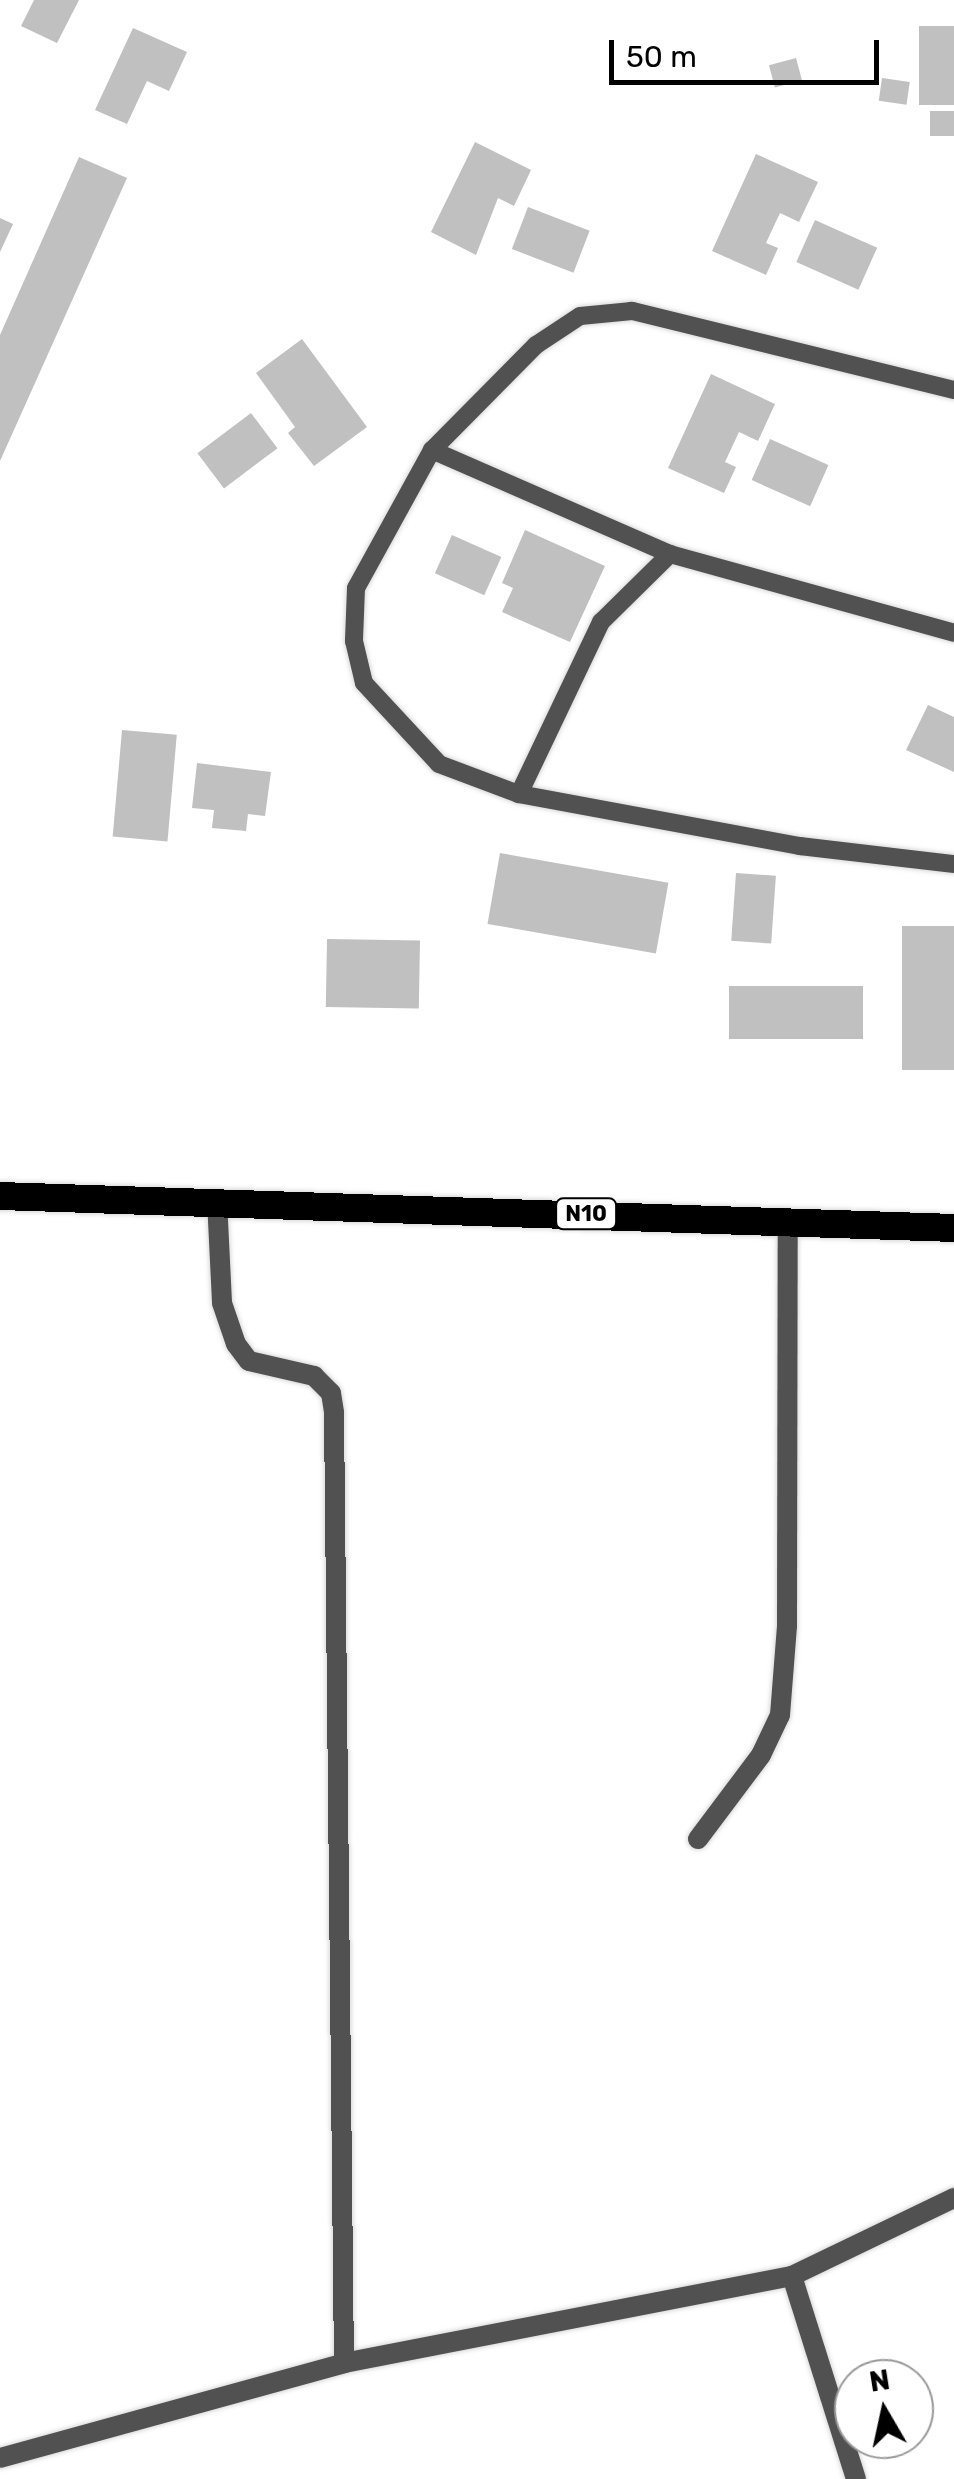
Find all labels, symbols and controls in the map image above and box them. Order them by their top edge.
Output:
scale bar [614,20,884,82]
text: 50 m [626,39,697,75]
road number: N10 [554,1197,618,1231]
north arrow [834,2359,934,2459]
text: N [867,2363,892,2399]

